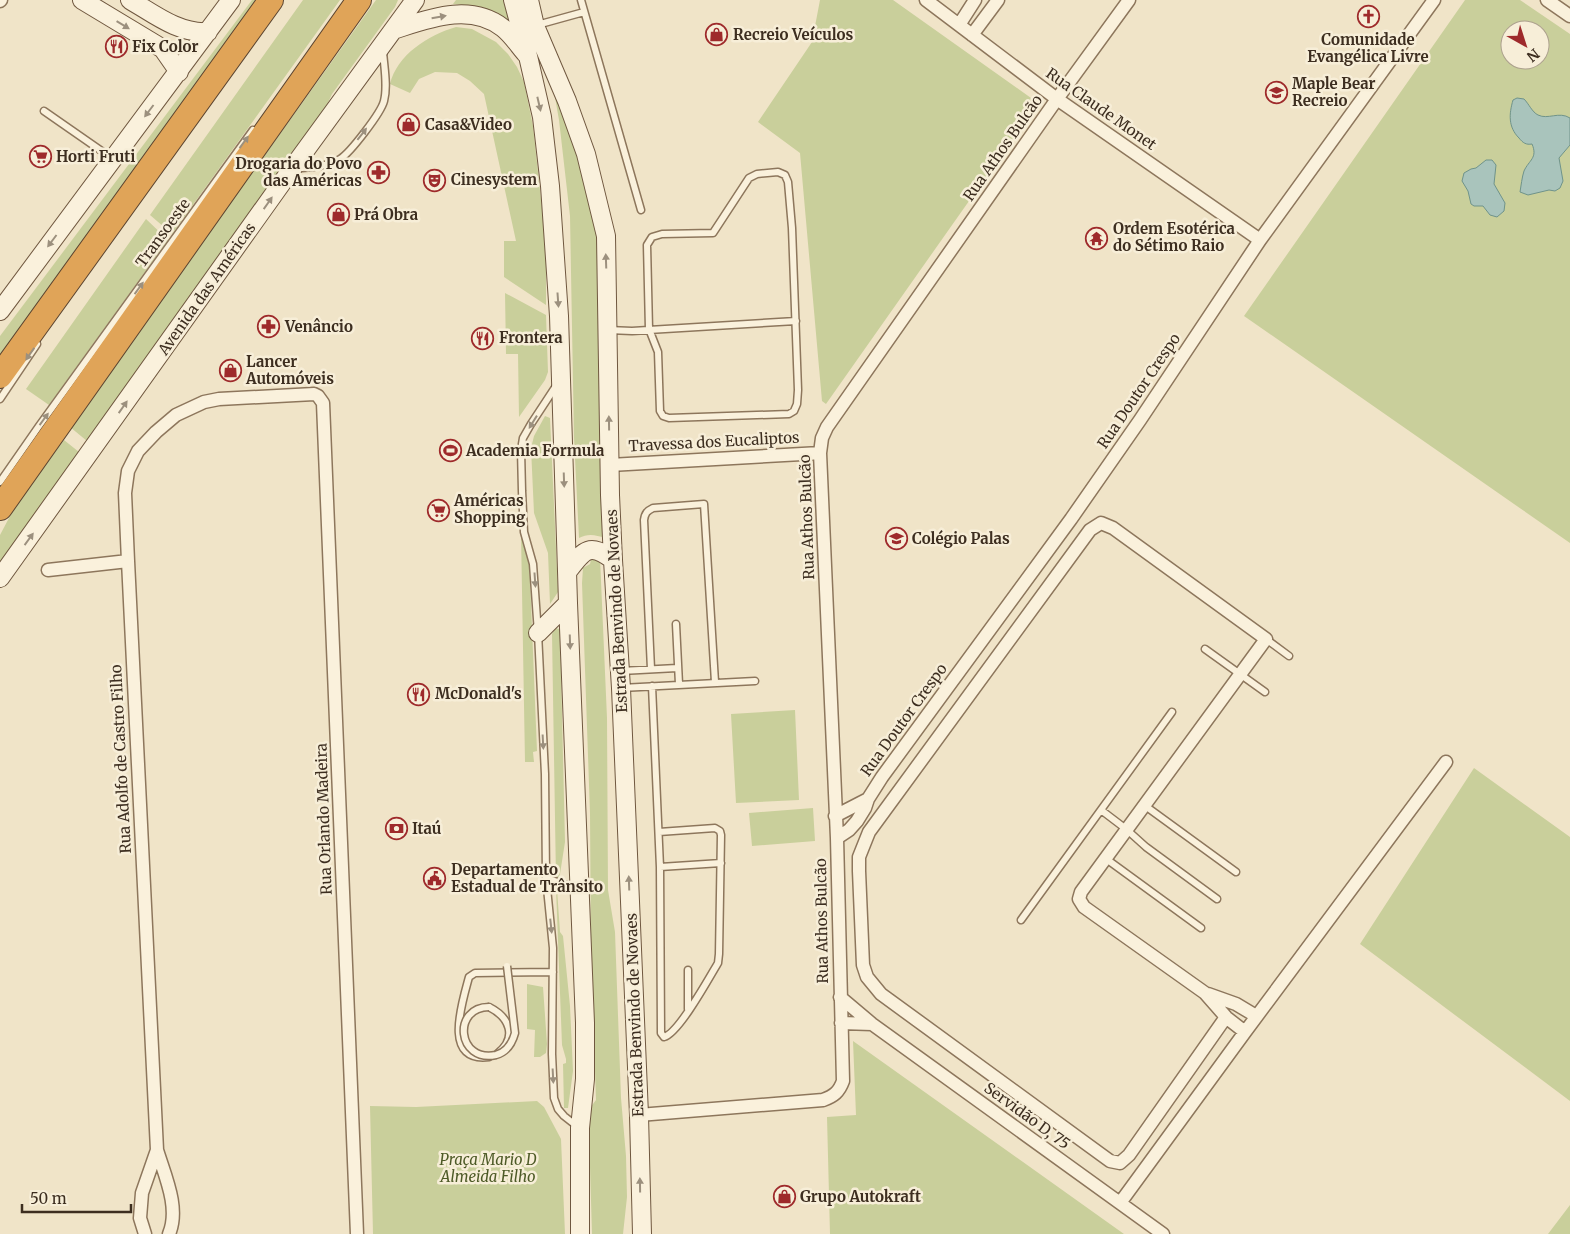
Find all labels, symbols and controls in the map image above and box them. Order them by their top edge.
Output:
church icon: Comunidade Evangélica Livre [1356,5,1380,29]
one-way arrow [432,12,448,20]
one-way arrow [117,20,130,29]
north arrow [1500,20,1550,70]
shop icon: Recreio Veículos [705,23,729,47]
place label: Recreio Veículos [733,25,854,44]
place label: Comunidade Evangélica Livre [1307,30,1429,66]
restaurant icon: Fix Color [104,35,128,59]
place label: Fix Color [132,37,198,56]
text: N [1523,45,1543,66]
street label: Rua Claude Monet [1042,63,1160,154]
place label: Maple Bear Recreio [1292,74,1376,110]
school or university icon: Maple Bear Recreio [1264,81,1288,105]
street label: Rua Athos Bulcão [959,91,1046,204]
one-way arrow [535,96,543,111]
one-way arrow [144,104,155,117]
shop icon: Casa&Video [397,113,421,137]
place label: Casa&Video [425,115,512,134]
one-way arrow [357,128,368,141]
one-way arrow [239,135,249,149]
supermarket icon: Horti Fruti [28,145,52,169]
place label: Horti Fruti [56,147,136,166]
place label: Drogaria do Povo das Américas [235,154,362,190]
pharmacy icon: Drogaria do Povo das Américas [366,161,390,185]
theatre icon: Cinesystem [423,168,447,192]
place label: Cinesystem [451,170,537,189]
street label: Transoeste [131,195,194,271]
one-way arrow [263,196,273,210]
shop icon: Prá Obra [326,203,350,227]
place label: Prá Obra [354,205,419,224]
street label: Avenida das Américas [153,219,260,359]
place label: Ordem Esotérica do Sétimo Raio [1113,219,1236,255]
temple icon: Ordem Esotérica do Sétimo Raio [1085,226,1109,250]
one-way arrow [46,234,57,247]
one-way arrow [602,253,610,269]
one-way arrow [134,281,144,295]
one-way arrow [554,292,562,308]
pharmacy icon: Venâncio [257,315,281,339]
place label: Venâncio [284,317,353,336]
restaurant icon: Frontera [471,326,495,350]
place label: Frontera [499,328,563,347]
street label: Rua Doutor Crespo [1093,329,1184,452]
one-way arrow [25,348,35,361]
place label: Lancer Automóveis [245,352,334,388]
shop icon: Lancer Automóveis [218,359,242,383]
one-way arrow [118,400,128,414]
one-way arrow [38,413,48,426]
one-way arrow [528,415,537,428]
one-way arrow [605,415,613,431]
street label: Travessa dos Eucaliptos [628,428,800,455]
sports icon: Academia Formula [438,439,462,463]
place label: Academia Formula [465,441,605,460]
street label: Rua Athos Bulcão [795,454,818,580]
one-way arrow [560,472,568,488]
place label: Américas Shopping [453,491,526,527]
supermarket icon: Américas Shopping [426,498,450,522]
street label: Estrada Benvindo de Novaes [602,509,631,713]
school or university icon: Colégio Palas [884,527,908,551]
place label: Colégio Palas [912,529,1010,548]
one-way arrow [23,533,34,546]
one-way arrow [531,572,539,588]
one-way arrow [566,635,574,651]
street label: Rua Doutor Crespo [856,659,951,780]
street label: Rua Adolfo de Castro Filho [106,664,135,854]
restaurant icon: McDonald's [407,682,431,706]
place label: McDonald's [435,684,522,703]
one-way arrow [539,734,547,750]
street label: Rua Orlando Madeira [311,743,336,895]
bank icon: Itaú [384,817,408,841]
place label: Itaú [412,819,442,838]
street label: Rua Athos Bulcão [811,858,832,984]
place label: Departamento Estadual de Trânsito [451,860,603,896]
public building icon: Departamento Estadual de Trânsito [423,867,447,891]
one-way arrow [625,875,633,891]
street label: Estrada Benvindo de Novaes [621,913,648,1117]
one-way arrow [547,919,555,935]
one-way arrow [549,1068,557,1084]
street label: Servidão D, 75 [981,1078,1074,1153]
park label: Praça Mario D Almeida Filho [440,1150,537,1186]
one-way arrow [636,1177,644,1193]
scale bar [22,1182,131,1214]
shop icon: Grupo Autokraft [772,1185,796,1209]
place label: Grupo Autokraft [800,1187,921,1206]
text: 50 m [30,1189,67,1208]

